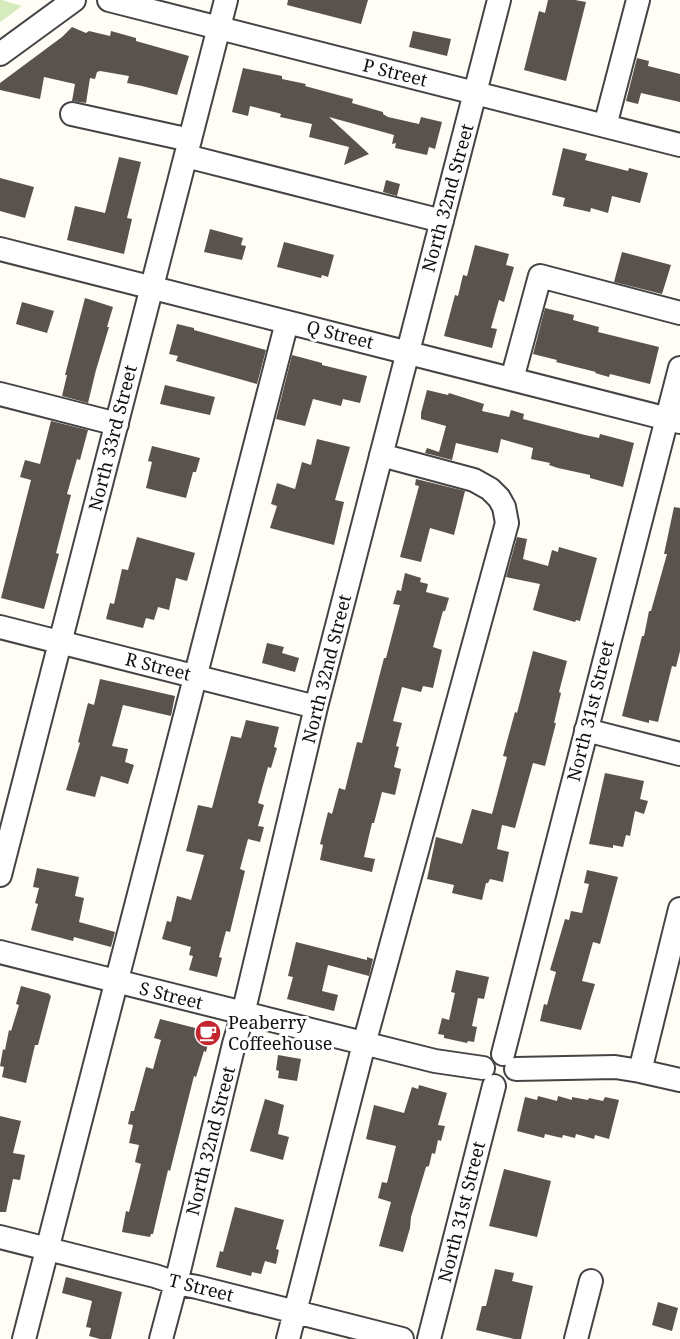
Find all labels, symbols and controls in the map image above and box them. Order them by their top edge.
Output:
street label: P Street [360,52,430,92]
street label: North 32nd Street [416,121,478,275]
street label: Q Street [304,314,376,354]
street label: North 33rd Street [82,362,142,513]
street label: North 32nd Street [296,592,356,746]
street label: North 31st Street [561,638,619,784]
street label: R Street [123,646,194,686]
street label: S Street [137,976,206,1014]
place label: Peaberry Coffeehouse [228,1010,332,1055]
cafe icon: Peaberry Coffeehouse [193,1018,223,1048]
street label: North 32nd Street [180,1064,240,1218]
street label: North 31st Street [432,1139,490,1285]
street label: T Street [166,1267,236,1307]

